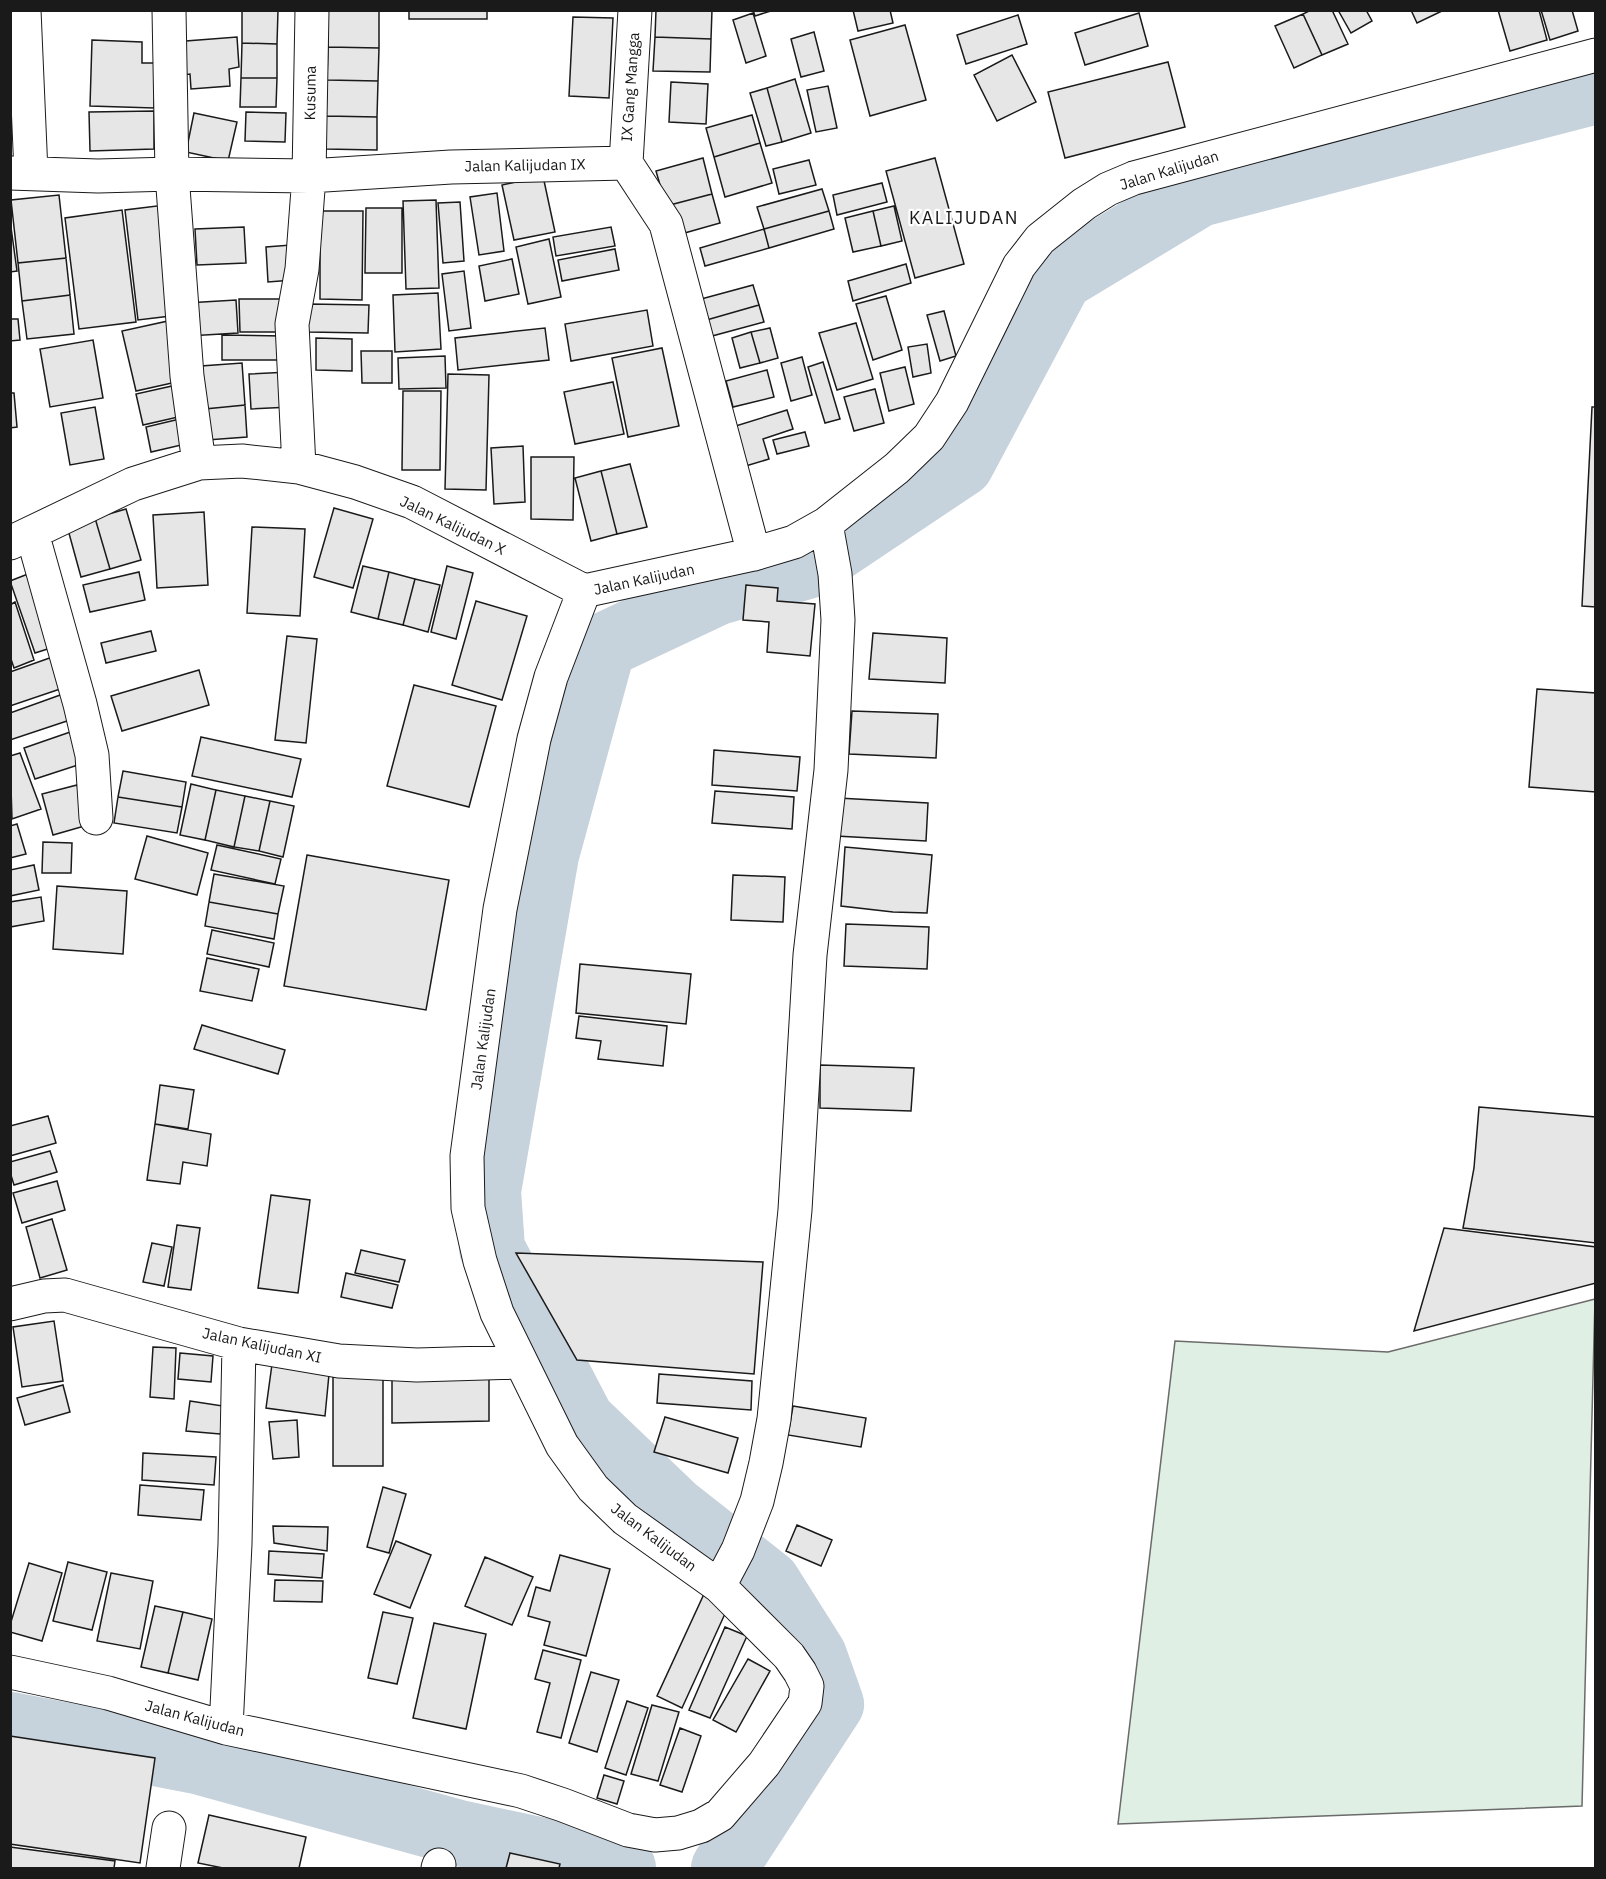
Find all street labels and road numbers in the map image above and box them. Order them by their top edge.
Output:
street label: IX Gang Mangga [617,32,643,142]
street label: Kusuma [300,65,320,121]
street label: Jalan Kalijudan [1117,146,1221,194]
street label: Jalan Kalijudan IX [464,154,586,176]
street label: Jalan Kalijudan X [397,491,509,559]
street label: Jalan Kalijudan [592,559,696,599]
street label: Jalan Kalijudan [466,987,500,1091]
street label: Jalan Kalijudan XI [201,1323,323,1367]
street label: Jalan Kalijudan [607,1499,701,1575]
street label: Jalan Kalijudan [143,1696,247,1740]

